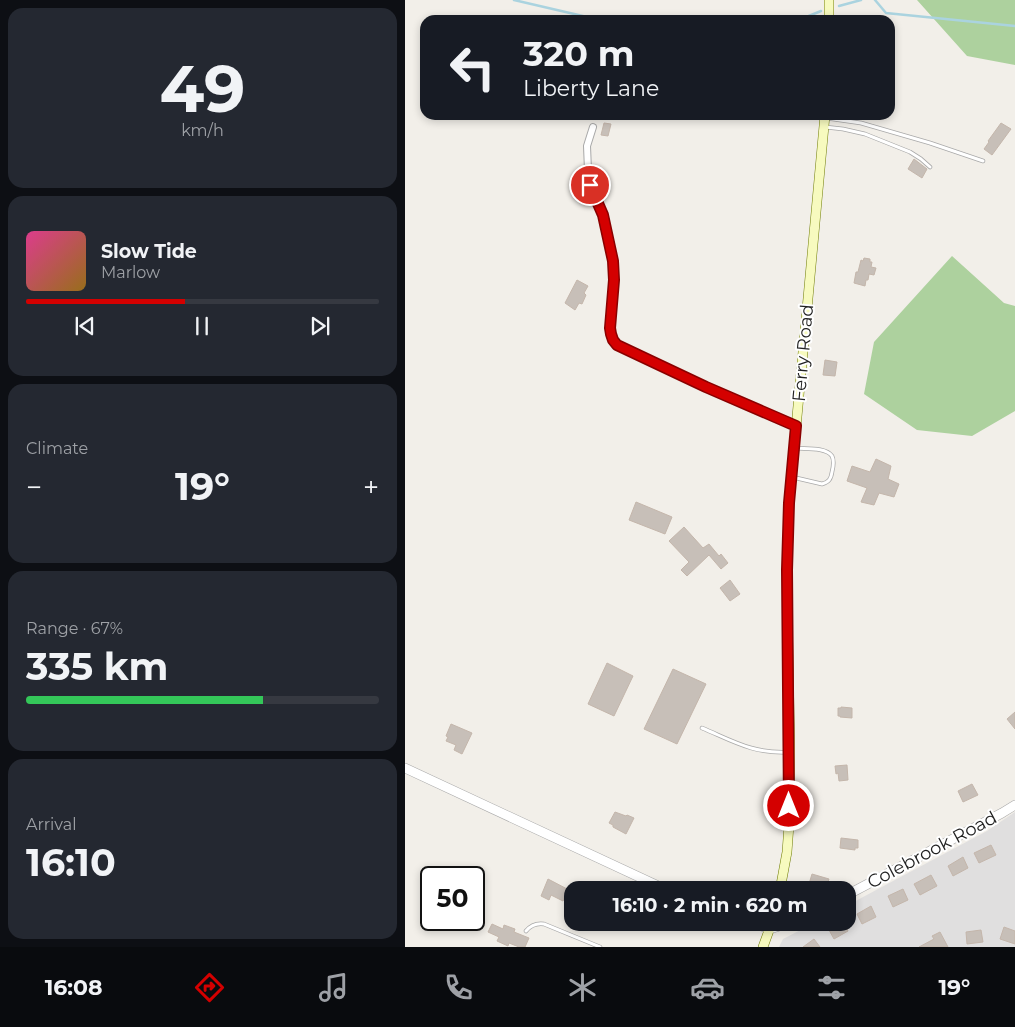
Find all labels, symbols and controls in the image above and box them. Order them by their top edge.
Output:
text: 320 m [523,32,635,75]
icon: left [440,35,505,100]
text: 49 [160,49,245,128]
text: Liberty Lane [523,75,659,102]
text: km/h [181,121,224,140]
pin [569,164,611,206]
icon: arrive [576,171,604,199]
text: Slow Tide [101,240,197,263]
text: Marlow [101,263,160,282]
street label: Ferry Road [788,303,818,403]
icon: previous [71,312,99,340]
icon: pause [188,312,216,340]
icon: next [306,312,334,340]
text: Climate [26,439,88,458]
text: 19° [175,463,230,510]
text: − [26,470,42,504]
text: + [363,470,379,504]
text: Range · 67% [26,619,123,638]
text: 335 km [26,643,168,690]
position arrow [762,779,814,831]
street label: Colebrook Road [863,807,1001,893]
text: Arrival [26,815,76,834]
text: 16:10 [26,839,116,886]
speed limit sign: 50 [420,866,485,931]
text: 16:10 · 2 min · 620 m [613,894,807,917]
icon: directions [192,970,227,1005]
icon: music [316,970,351,1005]
icon: phone [441,970,476,1005]
icon: climate [565,970,600,1005]
icon: car [690,970,725,1005]
icon: filters [814,970,849,1005]
text: 16:08 [45,974,103,1001]
text: 19° [938,974,970,1001]

